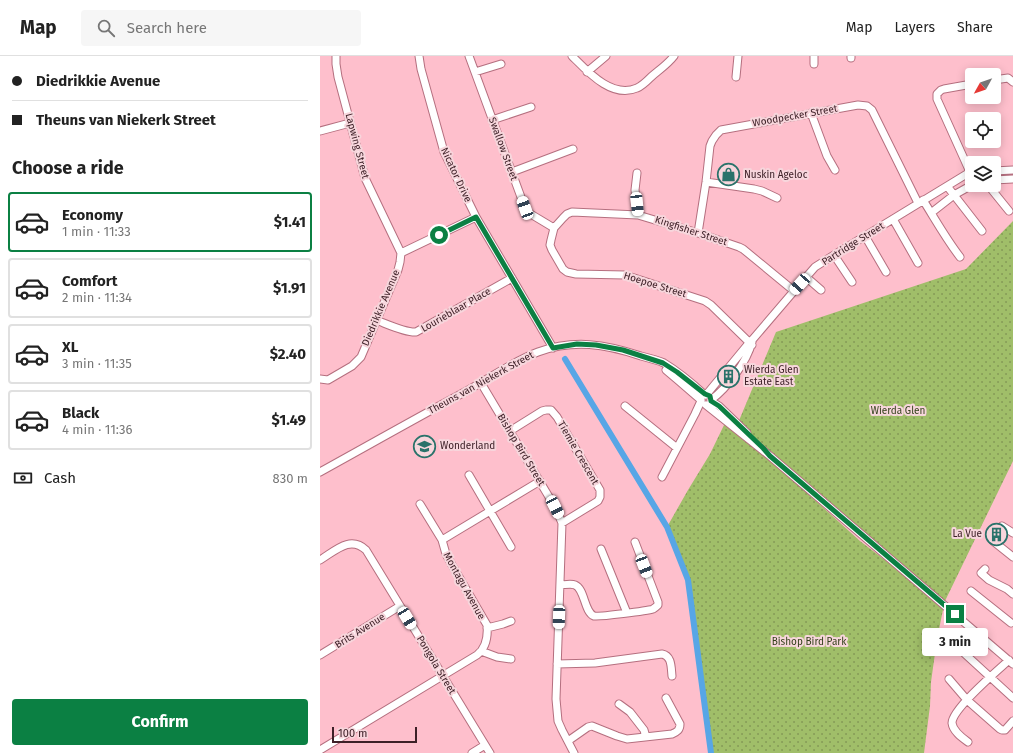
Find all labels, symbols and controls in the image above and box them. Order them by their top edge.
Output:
search box [81,10,361,46]
text: Map [20,16,57,39]
icon: search [95,17,117,39]
text: Search here [127,19,207,37]
text: Map [846,19,872,36]
text: Layers [894,19,935,36]
text: Share [957,19,993,36]
north arrow [965,68,1001,104]
map controls [965,68,1001,192]
text: Diedrikkie Avenue [36,72,160,90]
street label: Woodpecker Street [752,103,839,129]
text: Theuns van Niekerk Street [36,111,216,129]
street label: Lapwing Street [343,112,372,180]
button: locate [965,112,1001,148]
street label: Swallow Street [486,116,520,183]
street label: Nicator Drive [438,146,474,204]
button: layers [965,156,1001,192]
text: Choose a ride [12,157,124,179]
shop icon: Nuskin Ageloc [716,162,742,188]
place label: Nuskin Ageloc [744,169,808,181]
car [630,191,644,217]
car [515,195,535,221]
icon: car [14,204,50,240]
text: Economy [62,206,123,224]
text: $1.41 [274,213,306,231]
street label: Kingfisher Street [653,214,729,248]
street label: Partridge Street [820,220,887,268]
text: 1 min · 11:33 [62,224,131,239]
route start [430,226,448,244]
street label: Diedrikkie Avenue [360,268,402,348]
icon: car [14,270,50,306]
street label: Hoepoe Street [622,270,688,300]
car [788,271,812,297]
text: Comfort [62,272,118,290]
text: $1.91 [273,279,306,297]
street label: Lourieblaar Place [419,285,493,335]
text: 2 min · 11:34 [62,290,132,305]
icon: car [14,336,50,372]
text: XL [62,338,78,356]
text: $2.40 [270,345,306,363]
street label: Theuns van Niekerk Street [426,349,536,417]
text: 3 min · 11:35 [62,356,132,371]
building icon: Wierda Glen Estate East [716,363,742,389]
place label: Wierda Glen Estate East [744,364,799,388]
icon: car [14,402,50,438]
text: Black [62,404,99,422]
park label: Wierda Glen [871,405,925,417]
text: $1.49 [271,411,306,429]
street label: Bishop Bird Street [495,412,547,489]
street label: Tiemie Crescent [555,419,601,487]
text: 4 min · 11:36 [62,422,133,437]
school or university icon: Wonderland [412,433,438,459]
place label: Wonderland [440,440,495,452]
icon: cash [12,467,34,489]
text: Cash [44,469,76,487]
text: 830 m [273,471,308,486]
car [544,494,566,520]
building icon: La Vue [984,521,1010,547]
place label: La Vue [952,528,982,540]
street label: Montagu Avenue [441,550,487,622]
car [634,553,654,579]
car [396,605,418,631]
car [553,605,565,629]
route end [946,605,964,623]
street label: Brits Avenue [333,611,387,651]
callout: 3 min [922,628,988,656]
street label: Pongola Street [414,634,458,697]
text: 3 min [939,634,971,649]
park label: Bishop Bird Park [772,636,847,648]
button: Confirm [12,699,308,745]
scale bar [332,725,417,744]
text: 100 m [338,727,367,740]

